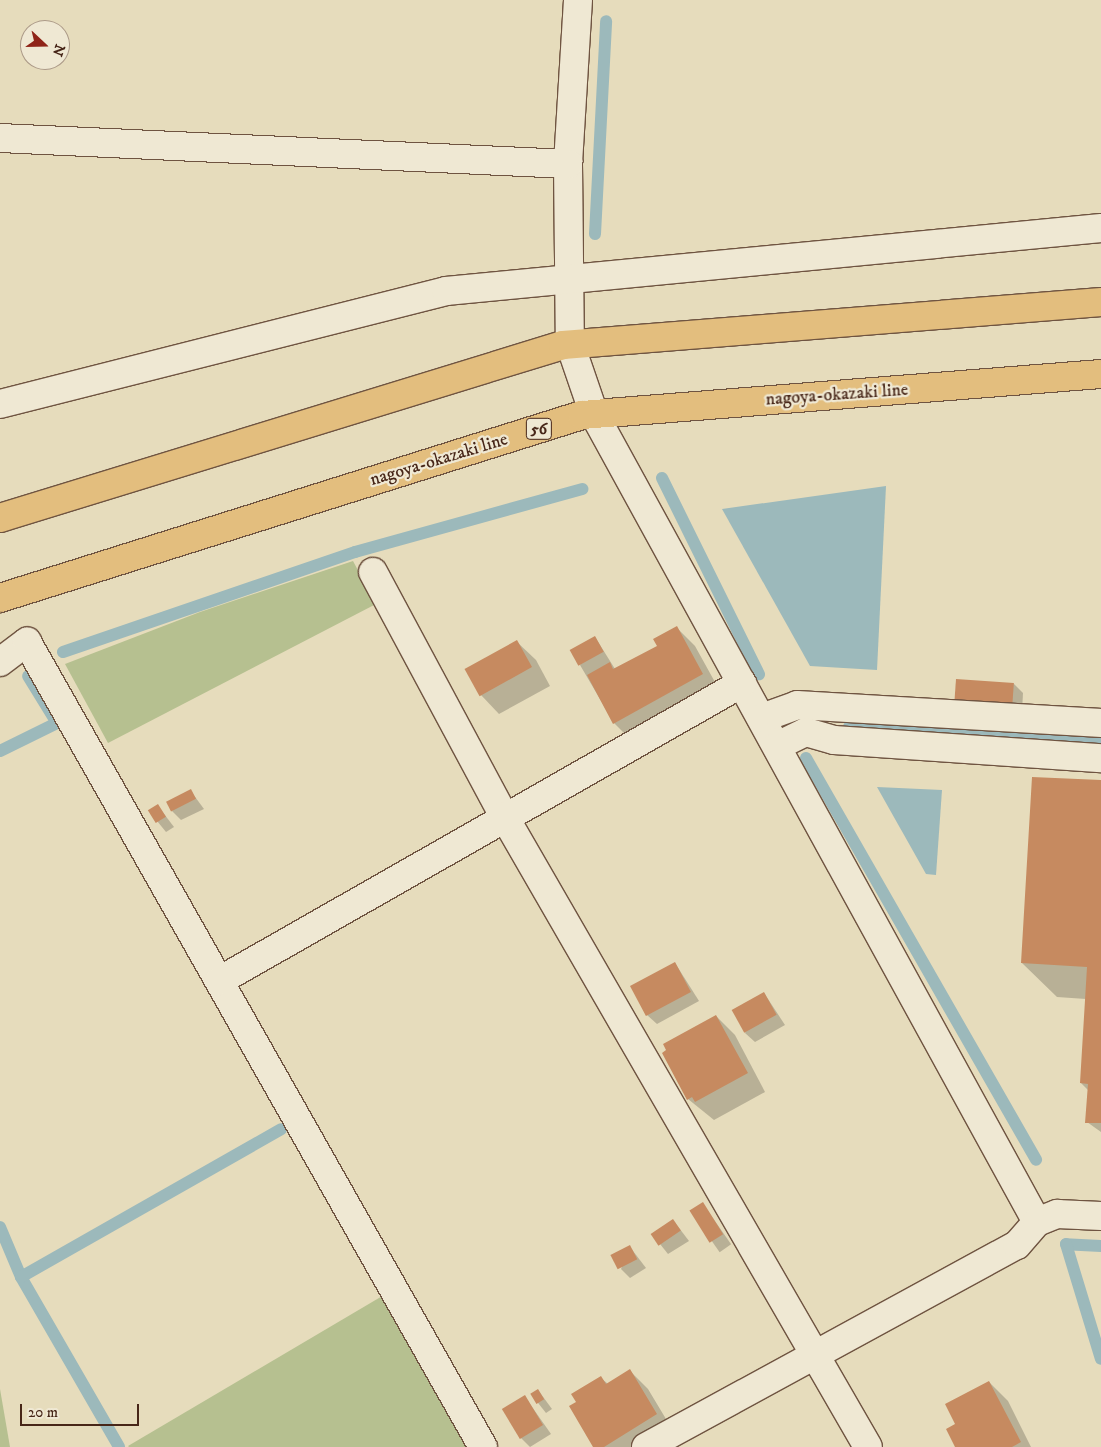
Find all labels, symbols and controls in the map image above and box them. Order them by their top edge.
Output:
north arrow [20,20,70,70]
text: N [48,41,69,59]
street label: nagoya-okazaki line [765,379,909,411]
road number: 56 [525,416,553,442]
street label: nagoya-okazaki line [367,429,511,491]
scale bar [22,1394,141,1426]
text: 20 m [28,1403,58,1422]

